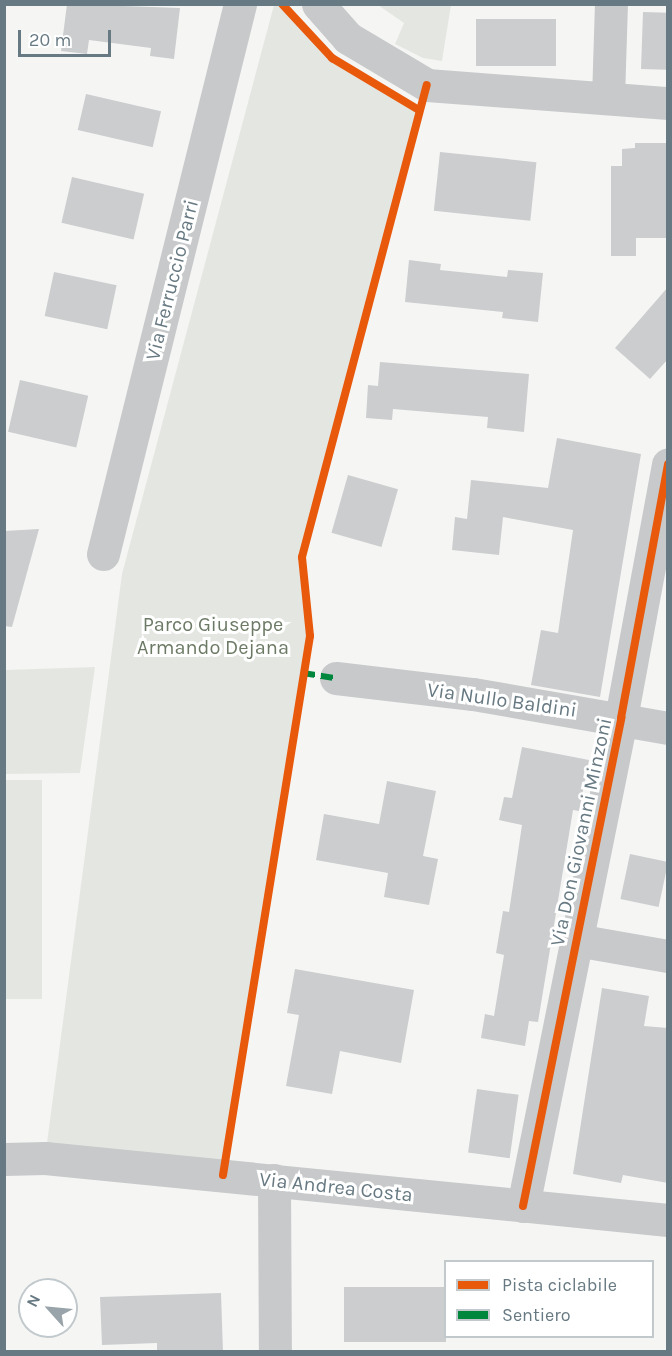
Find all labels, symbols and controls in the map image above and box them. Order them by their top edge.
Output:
scale bar [21,18,114,56]
text: 20 m [29,29,71,51]
street label: Via Ferruccio Parri [140,197,204,363]
park label: Parco Giuseppe Armando Dejana [137,613,289,660]
street label: Via Nullo Baldini [426,678,578,722]
street label: Via Don Giovanni Minzoni [545,716,617,948]
street label: Via Andrea Costa [258,1167,414,1207]
legend [444,1260,654,1338]
text: Pista ciclabile [502,1274,617,1296]
north arrow [18,1278,78,1338]
text: N [22,1291,44,1310]
text: Sentiero [502,1304,571,1326]

